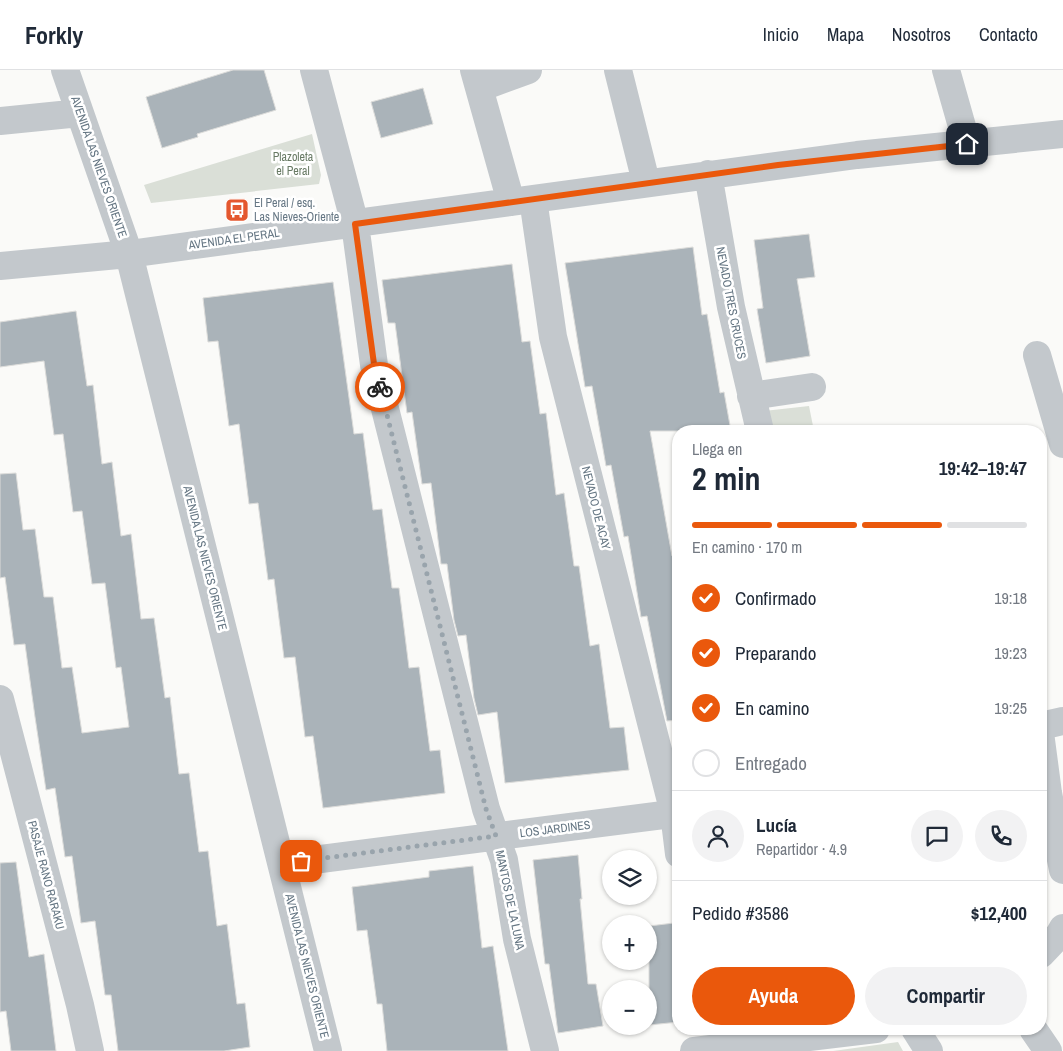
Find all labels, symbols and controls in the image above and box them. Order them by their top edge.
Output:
text: Forkly [25,19,83,51]
text: Inicio [763,22,799,47]
text: Mapa [827,22,864,47]
text: Nosotros [892,22,951,47]
text: Contacto [979,22,1038,47]
street label: AVENIDA LAS NIEVES ORIENTE [67,93,131,240]
pin [946,123,988,165]
icon: home [953,130,981,158]
park label: Plazoleta el Peral [273,149,314,179]
place label: El Peral / esq. Las Nieves-Oriente [254,195,339,225]
bus stop icon: El Peral / esq. Las Nieves-Oriente [224,197,250,223]
street label: AVENIDA EL PERAL [187,225,281,253]
street label: NEVADO TRES CRUCES [712,246,750,361]
courier [355,362,405,412]
icon: bike [366,373,394,401]
text: Llega en [692,438,742,460]
text: 19:42–19:47 [939,455,1027,481]
text: 2 min [692,457,761,500]
street label: NEVADO DE ACAY [578,465,614,552]
street label: AVENIDA LAS NIEVES ORIENTE [179,483,231,632]
text: En camino · 170 m [692,536,802,558]
icon: check [692,584,720,612]
text: Confirmado [735,585,816,611]
text: 19:18 [994,587,1027,609]
icon: check [692,639,720,667]
text: Preparando [735,640,816,666]
text: 19:23 [994,642,1027,664]
icon: check [692,694,720,722]
text: En camino [735,695,809,721]
text: 19:25 [994,697,1027,719]
text: Entregado [735,750,807,776]
button: person [692,810,744,862]
button: chat [911,810,963,862]
button: phone [975,810,1027,862]
text: Lucía [756,812,797,838]
street label: LOS JARDINES [519,817,592,841]
street label: PASAJE RANO RARAKU [24,819,68,931]
text: Repartidor · 4.9 [756,838,847,860]
pin [280,840,322,882]
icon: bag [287,847,315,875]
street label: MANTOS DE LA LUNA [492,849,528,952]
map controls [602,850,657,1035]
button: layers [602,850,657,905]
street label: AVENIDA LAS NIEVES ORIENTE [281,891,333,1040]
text: Pedido #3586 [692,900,789,926]
text: $12,400 [971,900,1027,926]
button: + [602,915,657,970]
button: Ayuda [692,967,855,1025]
button: Compartir [865,967,1027,1025]
button: − [602,980,657,1035]

